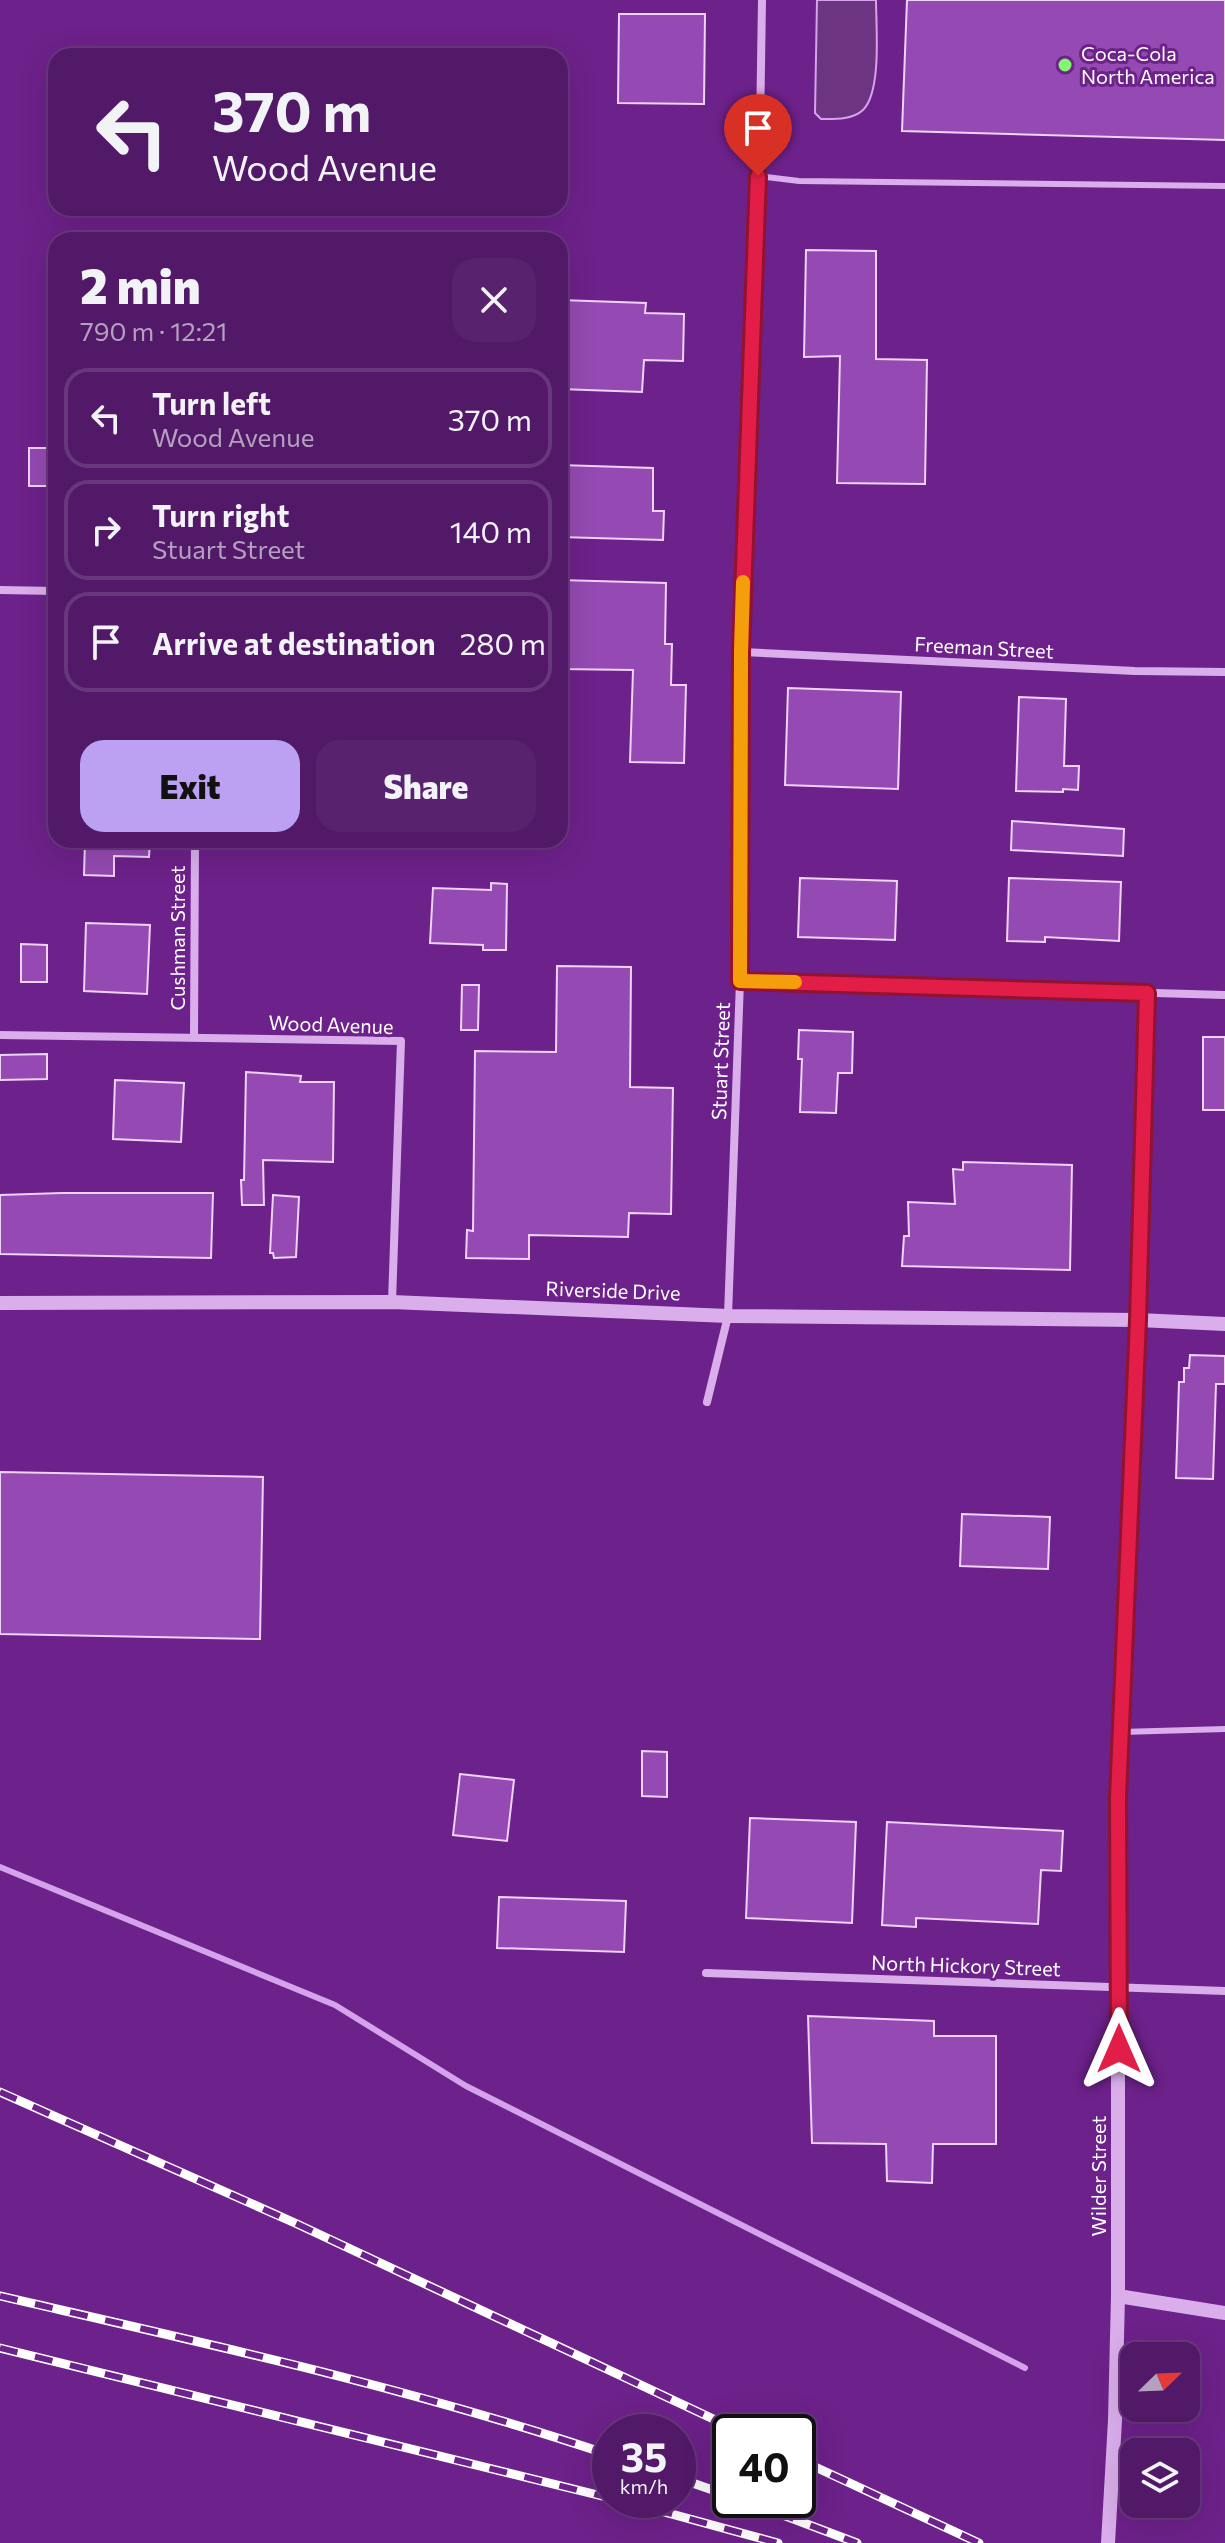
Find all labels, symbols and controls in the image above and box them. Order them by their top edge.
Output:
place label: Coca-Cola North America [1081,41,1215,88]
marker: Coca-Cola North America [1056,56,1074,74]
text: 370 m [212,75,371,144]
icon: left [80,80,184,184]
pin [724,94,792,176]
icon: arrive [736,106,780,150]
text: Wood Avenue [212,144,437,188]
text: 2 min [80,255,201,314]
button: close [452,258,536,342]
text: 790 m · 12:21 [80,315,227,346]
text: Turn left [152,384,271,421]
icon: left [84,396,128,440]
text: 370 m [448,400,532,437]
text: Wood Avenue [152,421,314,452]
text: Turn right [152,496,289,533]
icon: right [84,508,128,552]
text: 140 m [450,512,532,549]
text: Stuart Street [152,533,305,564]
icon: arrive [84,620,128,664]
text: Arrive at destination [152,624,436,661]
text: 280 m [460,624,546,661]
street label: Freeman Street [914,631,1054,663]
button: Exit [80,740,300,832]
button: Share [316,740,536,832]
street label: Cushman Street [165,865,189,1011]
street label: Stuart Street [706,1002,734,1120]
street label: Wood Avenue [268,1010,394,1038]
street label: Riverside Drive [545,1276,681,1304]
street label: North Hickory Street [871,1950,1061,1980]
position arrow [1077,2007,1161,2091]
street label: Wilder Street [1086,2115,1110,2237]
north arrow [1120,2342,1200,2422]
map controls [1120,2342,1200,2518]
speed limit sign: 40 [712,2414,816,2518]
text: 35 [621,2431,667,2480]
button: layers [1120,2438,1200,2518]
text: km/h [620,2474,668,2498]

